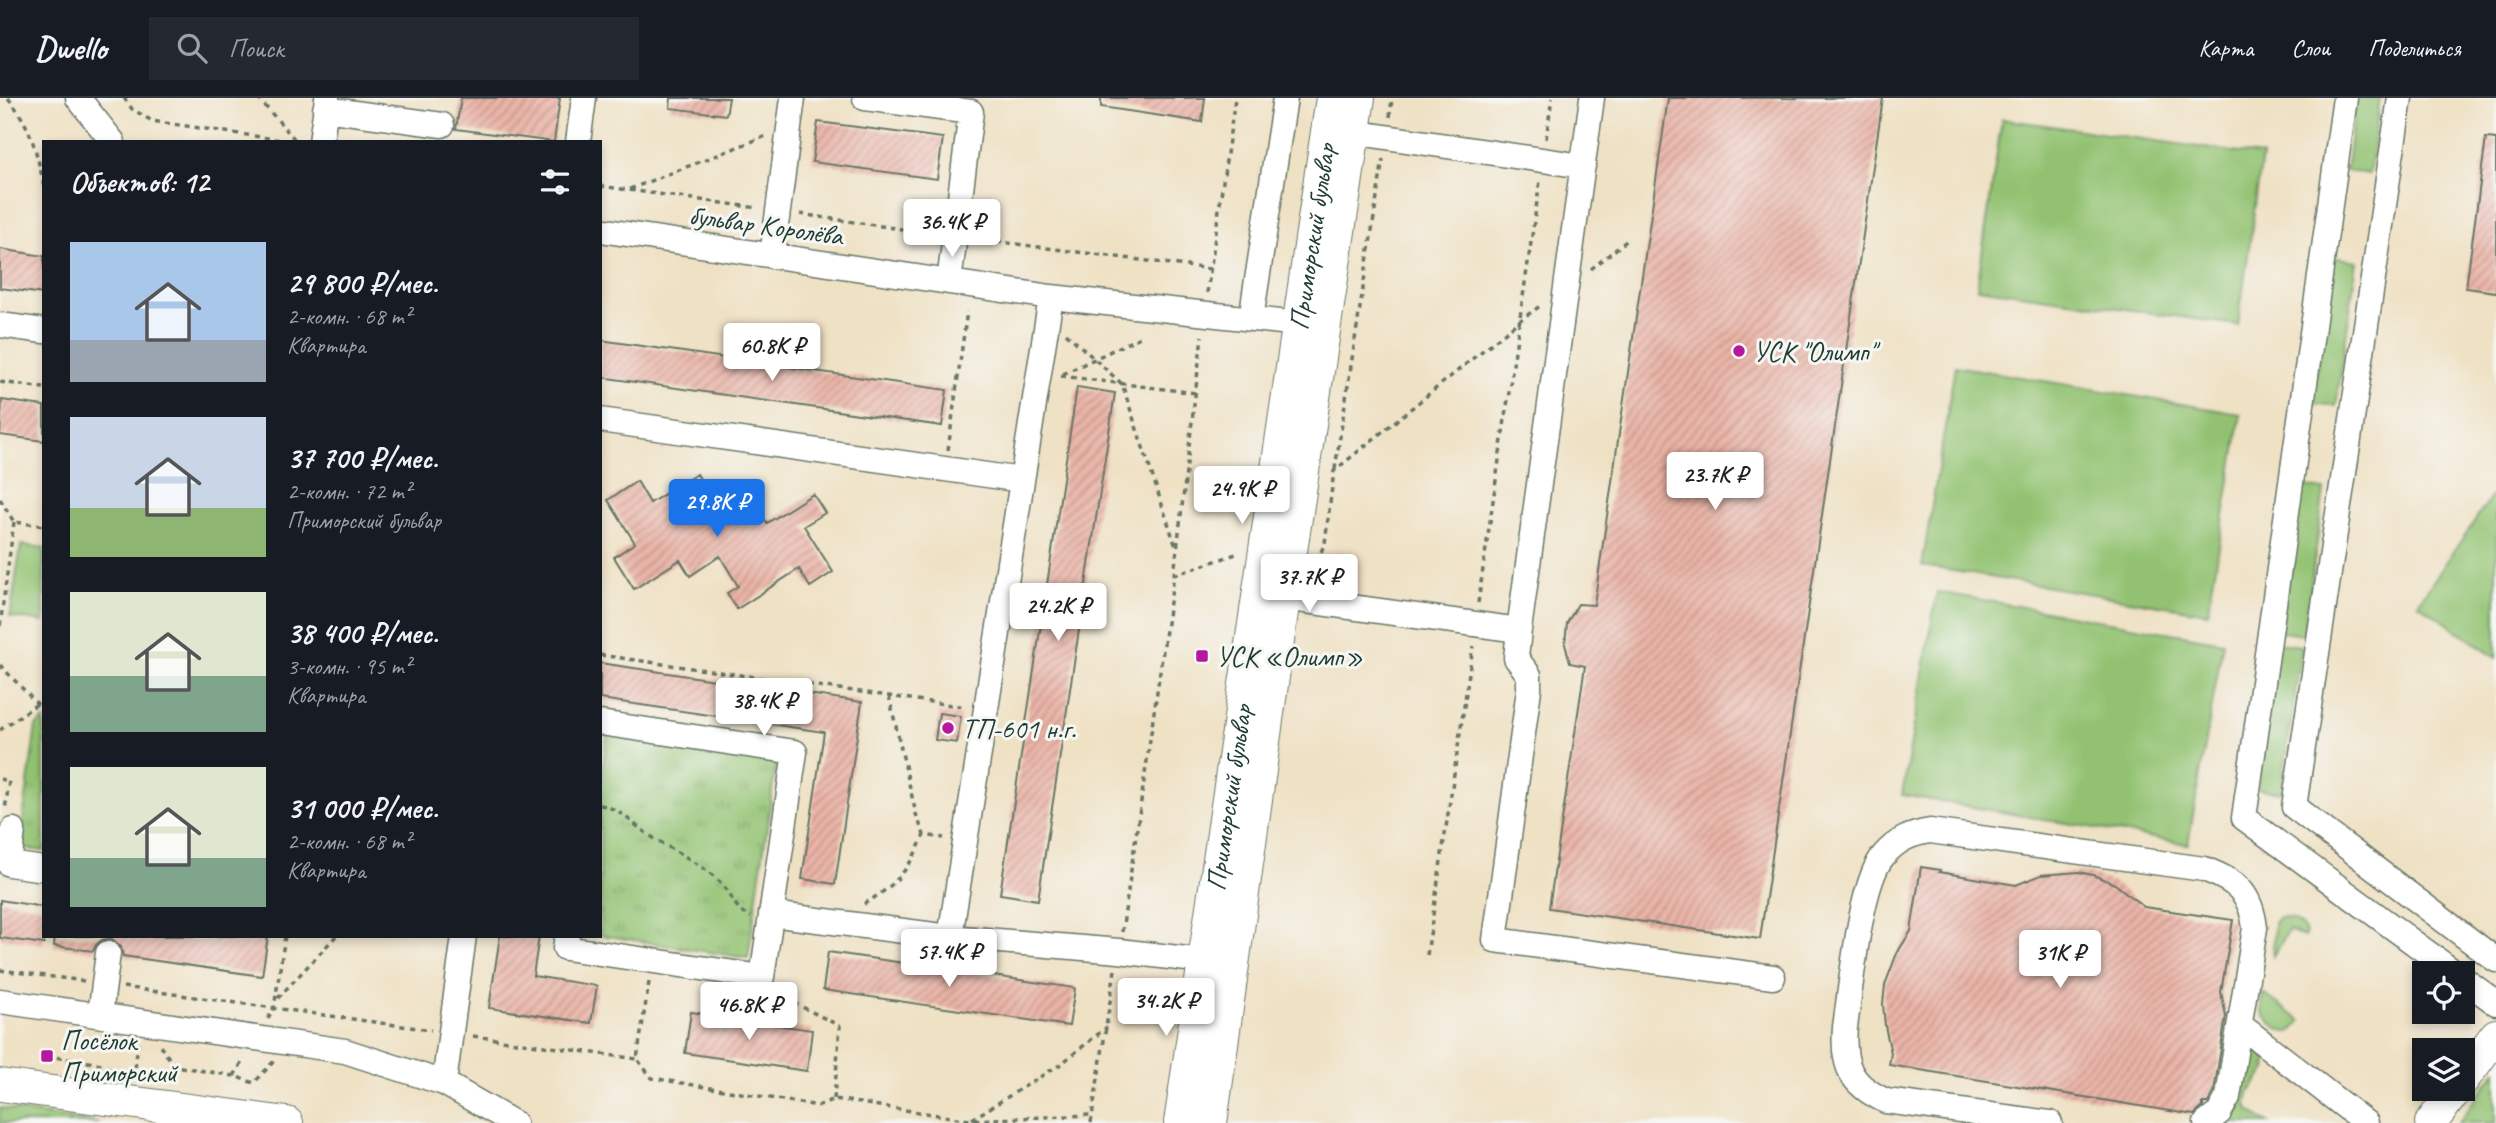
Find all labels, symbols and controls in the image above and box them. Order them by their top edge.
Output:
search box [149,17,639,80]
text: Dwello [35,27,107,69]
icon: search [173,29,211,67]
text: Поиск [229,32,284,65]
text: Карта [2199,33,2253,63]
text: Слои [2291,33,2330,63]
text: Поделиться [2368,33,2461,63]
street label: Приморский бульвар [1280,140,1343,332]
text: Объектов: 12 [70,163,209,201]
icon: filters [536,163,574,201]
street label: бульвар Королёва [687,197,847,253]
pin: 36.4K ₽ [887,200,1017,259]
text: 36.4K ₽ [919,207,985,236]
text: 29 800 ₽/мес. [287,264,438,302]
icon: home [126,270,210,354]
text: 2-комн. · 68 m² [287,302,411,331]
pin: 60.8K ₽ [707,324,837,383]
text: Квартира [287,331,365,360]
text: 60.8K ₽ [739,331,805,360]
place label: УСК "Олимп" [1753,334,1881,369]
marker: УСК "Олимп" [1731,343,1747,359]
text: 37 700 ₽/мес. [287,439,438,477]
icon: home [126,445,210,529]
pin: 23.7K ₽ [1650,452,1780,512]
text: 23.7K ₽ [1683,460,1747,489]
pin: 24.9K ₽ [1177,466,1307,526]
text: 24.9K ₽ [1210,474,1274,503]
text: 2-комн. · 72 m² [287,477,411,506]
pin: 29.8K ₽ [652,480,782,539]
text: 29.8K ₽ [685,487,749,516]
text: Приморский бульвар [287,506,441,535]
pin: 37.7K ₽ [1244,554,1374,614]
text: 37.7K ₽ [1277,562,1341,591]
pin: 24.2K ₽ [993,584,1123,643]
text: 24.2K ₽ [1026,591,1090,620]
text: 38 400 ₽/мес. [287,614,438,652]
icon: home [126,620,210,704]
place label: УСК «Олимп» [1216,639,1363,674]
marker: УСК «Олимп» [1194,648,1210,664]
text: 3-комн. · 95 m² [287,652,411,681]
pin: 38.4K ₽ [699,678,829,738]
text: Квартира [287,681,365,710]
text: 38.4K ₽ [732,686,796,715]
street label: Приморский бульвар [1197,701,1260,893]
place label: ТП-601 н.г. [962,711,1076,746]
marker: ТП-601 н.г. [940,720,956,736]
text: 31 000 ₽/мес. [287,789,438,827]
icon: home [126,795,210,879]
text: 2-комн. · 68 m² [287,827,411,856]
text: Квартира [287,856,365,885]
pin: 57.4K ₽ [884,930,1014,989]
pin: 31K ₽ [2011,930,2109,990]
text: 57.4K ₽ [917,937,981,966]
text: 31K ₽ [2035,938,2085,967]
map controls [2412,961,2475,1101]
button: locate [2412,961,2475,1024]
pin: 34.2K ₽ [1101,978,1231,1038]
pin: 46.8K ₽ [684,982,814,1042]
text: 34.2K ₽ [1134,986,1198,1015]
text: 46.8K ₽ [716,990,782,1019]
place label: Посёлок Приморский [61,1023,178,1090]
button: layers [2412,1038,2475,1101]
marker: Посёлок Приморский [39,1048,55,1064]

